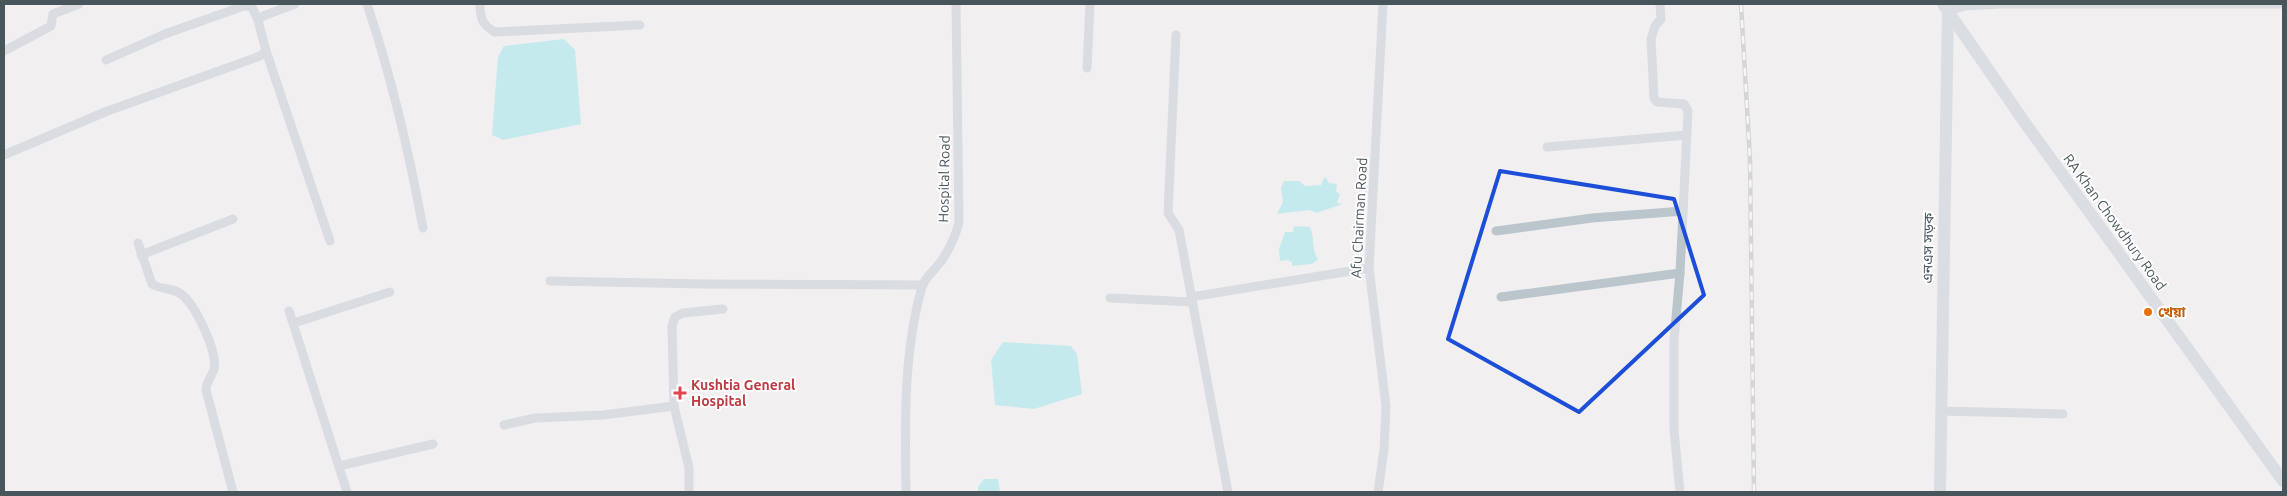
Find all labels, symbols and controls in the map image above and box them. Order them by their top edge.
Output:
street label: Hospital Road [935,135,953,223]
street label: RA Khan Chowdhury Road [2060,151,2170,293]
street label: Afu Chairman Road [1348,157,1370,279]
street label: এনএস সড়ক [1919,212,1937,284]
place label: খেয়া [2158,304,2187,320]
marker: খেয়া [2142,306,2154,318]
place label: Kushtia General Hospital [691,377,795,409]
marker: Kushtia General Hospital [673,386,687,400]

